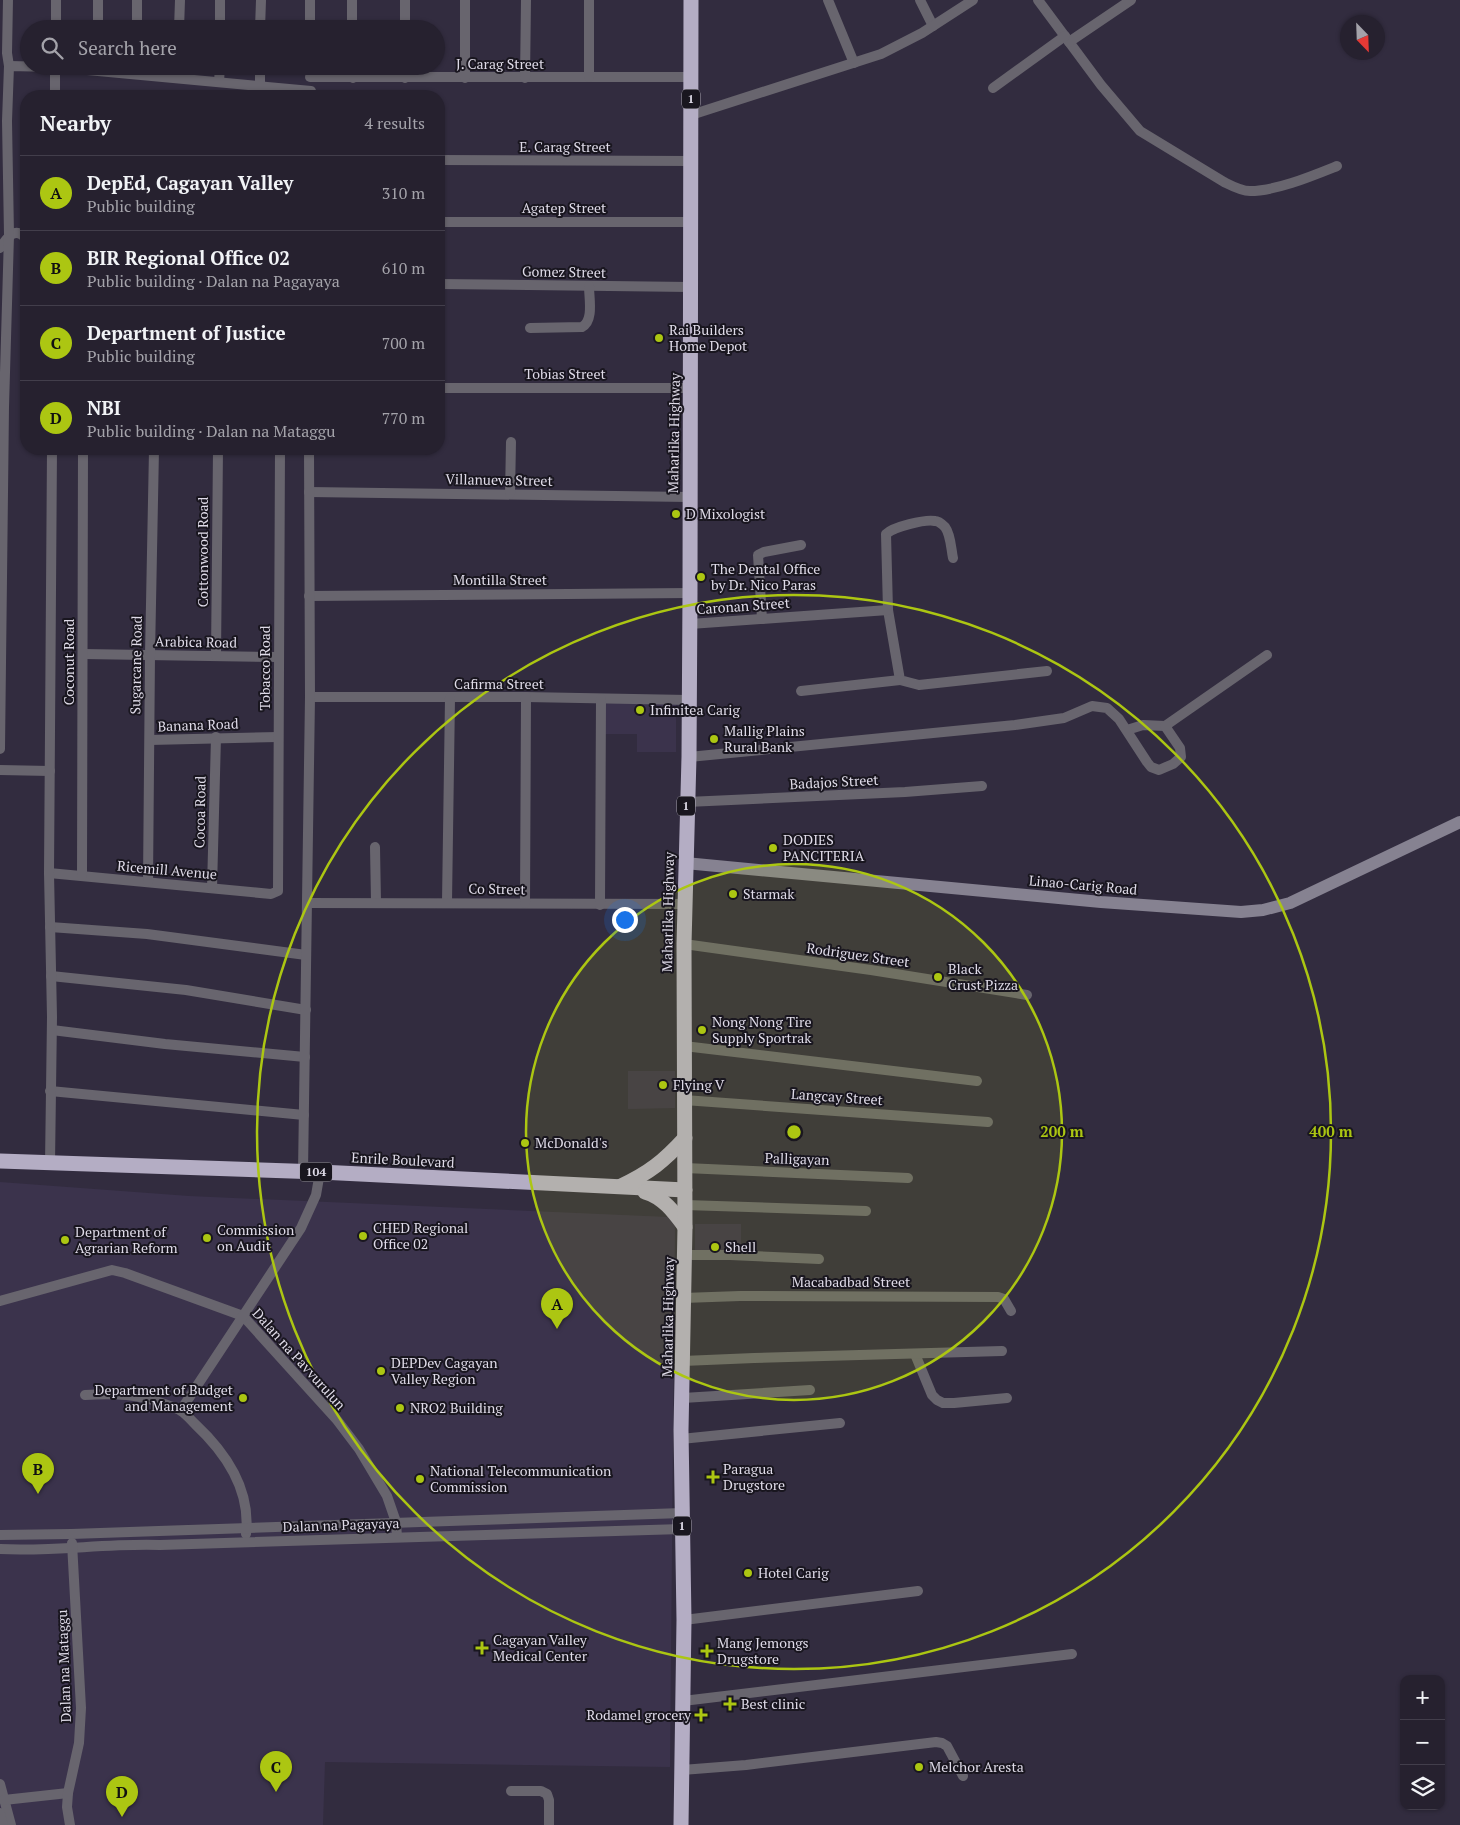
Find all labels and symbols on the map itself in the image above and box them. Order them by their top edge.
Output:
north arrow [1340,15,1385,60]
street label: J. Carag Street [456,54,545,73]
road number: 1 [682,90,700,108]
street label: E. Carag Street [519,137,612,156]
street label: Agatep Street [522,198,607,217]
street label: Gomez Street [522,261,607,282]
place label: Rai Builders Home Depot [669,320,748,355]
marker: Rai Builders Home Depot [653,332,665,344]
street label: Tobias Street [524,364,606,383]
street label: Maharlika Highway [663,372,684,493]
street label: Villanueva Street [445,469,554,490]
street label: Cottonwood Road [193,496,212,607]
place label: D Mixologist [686,504,766,523]
marker: D Mixologist [670,508,682,520]
place label: The Dental Office by Dr. Nico Paras [711,559,820,594]
street label: Montilla Street [453,570,548,589]
marker: The Dental Office by Dr. Nico Paras [695,571,707,583]
street label: Caronan Street [696,593,791,618]
street label: Sugarcane Road [125,615,146,715]
street label: Coconut Road [59,618,78,705]
street label: Tobacco Road [255,625,274,711]
street label: Arabica Road [155,631,237,652]
street label: Cafirma Street [454,674,545,693]
place label: Infinitea Carig [650,700,741,719]
marker: Infinitea Carig [634,704,646,716]
street label: Banana Road [157,714,239,735]
place label: Mallig Plains Rural Bank [724,721,805,756]
marker: Mallig Plains Rural Bank [708,733,720,745]
street label: Badajos Street [789,770,880,793]
street label: Cocoa Road [189,776,210,848]
road number: 1 [677,796,695,816]
place label: DODIES PANCITERIA [783,830,865,865]
marker: DODIES PANCITERIA [767,842,779,854]
street label: Maharlika Highway [657,851,678,972]
street label: Ricemill Avenue [116,856,218,883]
street label: Linao-Carig Road [1028,870,1138,899]
street label: Co Street [468,879,527,899]
place label: Starmak [743,884,795,903]
marker: Starmak [727,888,739,900]
your location [612,907,638,933]
street label: Rodriguez Street [805,938,911,971]
place label: Black Crust Pizza [948,959,1018,994]
marker: Black Crust Pizza [932,971,944,983]
place label: Nong Nong Tire Supply Sportrak [712,1012,812,1047]
marker: Nong Nong Tire Supply Sportrak [696,1024,708,1036]
place label: Flying V [673,1075,725,1094]
marker: Flying V [657,1079,669,1091]
street label: Langcay Street [791,1084,884,1109]
text: 200 m [1040,1121,1084,1141]
text: 400 m [1309,1121,1353,1141]
centre of rings [785,1123,803,1141]
place label: McDonald's [535,1133,607,1152]
marker: McDonald's [519,1137,531,1149]
street label: Enrile Boulevard [351,1147,455,1172]
street label: Palligayan [764,1148,830,1169]
road number: 104 [300,1162,332,1182]
place label: CHED Regional Office 02 [373,1218,468,1253]
place label: Commission on Audit [217,1220,295,1255]
place label: Department of Agrarian Reform [75,1222,178,1257]
marker: CHED Regional Office 02 [357,1230,369,1242]
marker: Commission on Audit [201,1232,213,1244]
marker: Department of Agrarian Reform [59,1234,71,1246]
place label: Shell [725,1237,756,1256]
marker: Shell [709,1241,721,1253]
street label: Maharlika Highway [657,1256,678,1377]
street label: Macabadbad Street [792,1272,911,1291]
pin: A [541,1288,573,1329]
street label: Dalan na Pavvurulun [249,1304,351,1414]
place label: DEPDev Cagayan Valley Region [391,1353,498,1388]
marker: DEPDev Cagayan Valley Region [375,1365,387,1377]
place label: Department of Budget and Management [94,1380,234,1415]
marker: Department of Budget and Management [237,1392,249,1404]
place label: NRO2 Building [410,1398,503,1417]
marker: NRO2 Building [394,1402,406,1414]
pin: B [22,1453,54,1494]
place label: Paragua Drugstore [723,1459,785,1494]
place label: National Telecommunication Commission [430,1461,612,1496]
marker: Paragua Drugstore [707,1471,719,1483]
marker: National Telecommunication Commission [414,1473,426,1485]
street label: Dalan na Pagayaya [282,1513,400,1536]
road number: 1 [673,1516,691,1535]
place label: Hotel Carig [758,1563,829,1582]
marker: Hotel Carig [742,1567,754,1579]
street label: Dalan na Mataggu [52,1609,75,1723]
place label: Cagayan Valley Medical Center [493,1630,588,1665]
place label: Mang Jemongs Drugstore [717,1633,809,1668]
marker: Cagayan Valley Medical Center [475,1641,489,1655]
marker: Mang Jemongs Drugstore [701,1645,713,1657]
place label: Best clinic [741,1694,805,1713]
marker: Best clinic [723,1697,737,1711]
place label: Rodamel grocery [587,1705,692,1724]
marker: Rodamel grocery [695,1709,707,1721]
pin: C [260,1751,292,1792]
place label: Melchor Aresta [929,1757,1024,1776]
marker: Melchor Aresta [913,1761,925,1773]
pin: D [106,1776,138,1817]

